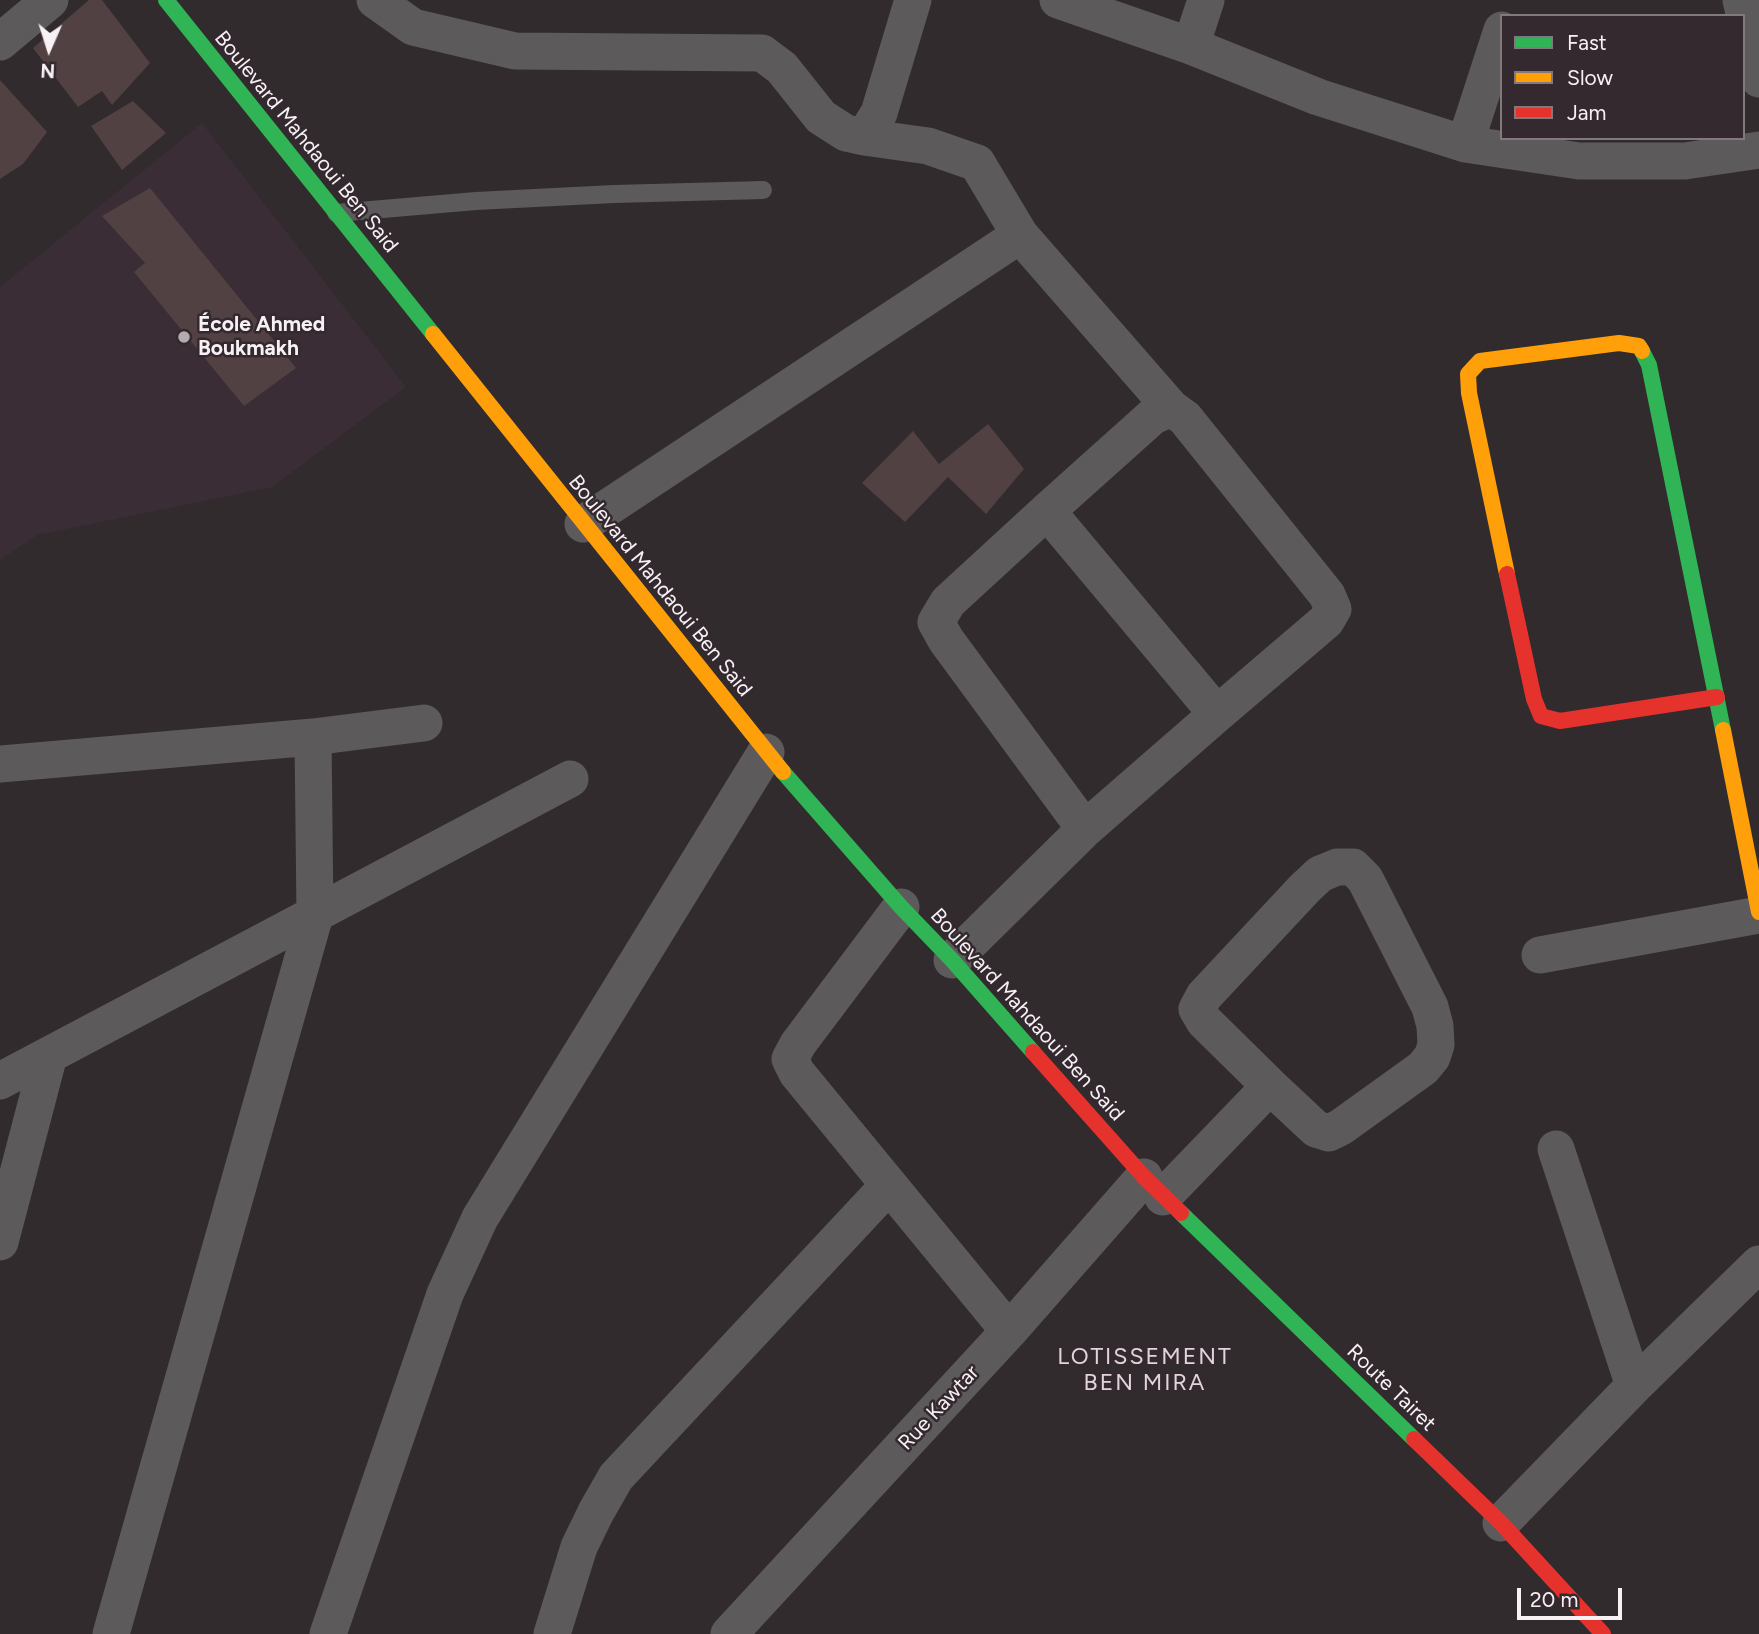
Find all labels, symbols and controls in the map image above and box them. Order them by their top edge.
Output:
north arrow [14,14,84,84]
legend [1500,14,1745,140]
street label: Boulevard Mahdaoui Ben Said [209,26,403,258]
text: Fast [1567,30,1607,55]
text: N [40,59,56,82]
text: Slow [1567,65,1613,90]
text: Jam [1567,100,1606,125]
place label: École Ahmed Boukmakh [198,312,325,362]
marker: École Ahmed Boukmakh [176,329,192,345]
street label: Boulevard Mahdaoui Ben Said [563,470,757,702]
street label: Boulevard Mahdaoui Ben Said [925,903,1129,1127]
street label: Route Tairet [1341,1339,1441,1437]
district label: LOTISSEMENT BEN MIRA [1059,1343,1231,1397]
street label: Rue Kawtar [893,1360,985,1456]
scale bar [1521,1574,1626,1618]
text: 20 m [1530,1587,1578,1612]

